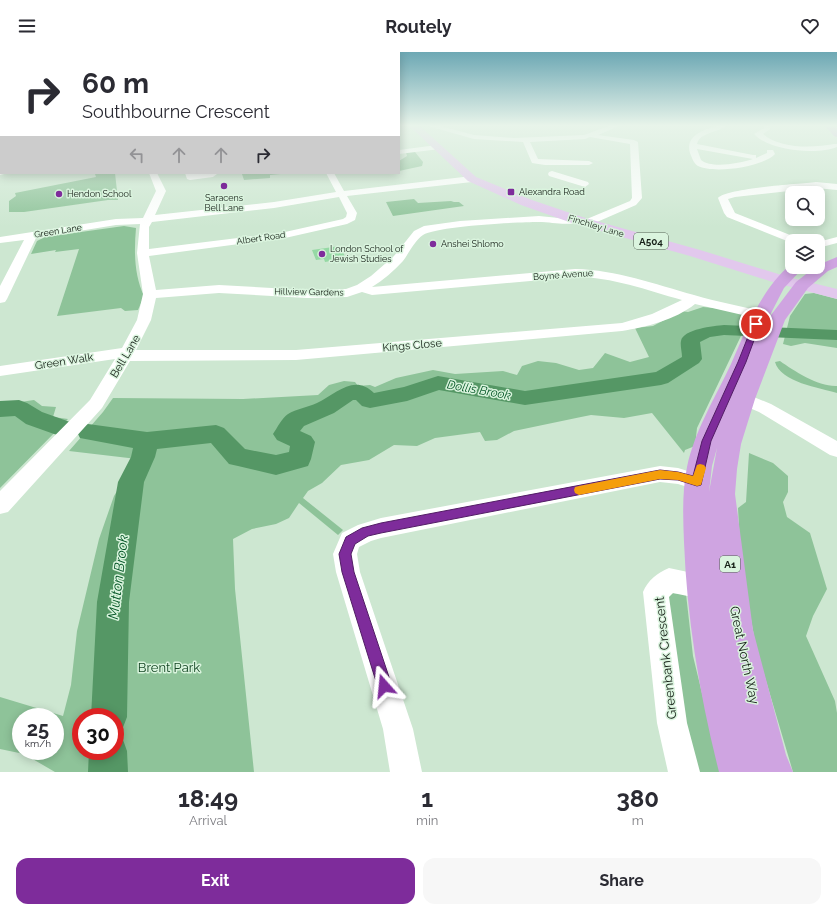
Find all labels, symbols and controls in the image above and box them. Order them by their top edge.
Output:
icon: menu [16,15,38,37]
icon: heart [799,15,821,37]
text: Routely [385,16,452,37]
text: 60 m [82,67,149,100]
icon: right [16,68,68,120]
text: Southbourne Crescent [82,101,270,122]
icon: left [126,144,148,166]
icon: ahead [168,144,190,166]
icon: ahead [210,144,232,166]
icon: right [252,144,274,166]
marker: Saracens Bell Lane [219,181,229,191]
map controls [785,186,825,274]
button: search [785,186,825,226]
marker: Alexandra Road [506,187,516,197]
place label: Alexandra Road [519,187,585,197]
marker: Hendon School [54,189,64,199]
place label: Hendon School [67,189,132,199]
place label: Saracens Bell Lane [205,193,244,213]
street label: Finchley Lane [567,213,626,239]
street label: Green Lane [33,222,83,240]
street label: Albert Road [236,230,287,246]
road number: A504 [634,233,668,249]
button: layers [785,234,825,274]
marker: Anshei Shlomo [428,239,438,249]
place label: Anshei Shlomo [441,239,504,249]
place label: London School of Jewish Studies [330,244,404,264]
marker: London School of Jewish Studies [317,249,327,259]
street label: Boyne Avenue [533,268,594,282]
street label: Hillview Gardens [274,286,344,298]
pin [739,307,773,341]
icon: arrive [745,313,767,335]
street label: Bell Lane [108,332,144,380]
street label: Kings Close [382,336,443,355]
street label: Green Walk [34,350,94,373]
water label: Dollis Brook [446,378,513,403]
water label: Mutton Brook [105,533,131,620]
road number: A1 [720,556,740,572]
street label: Greenbank Crescent [652,595,679,720]
street label: Great North Way [727,605,762,706]
park label: Brent Park [138,660,200,675]
position arrow [363,665,405,707]
speed limit sign: 30 [72,708,124,760]
text: 25 [27,717,49,741]
text: km/h [25,738,51,749]
text: 18:49 [178,784,238,813]
text: 1 [421,784,433,813]
text: 380 [616,784,659,813]
text: Arrival [189,813,227,828]
text: min [416,813,438,828]
text: m [632,813,644,828]
button: Exit [16,858,415,904]
button: Share [423,858,821,904]

